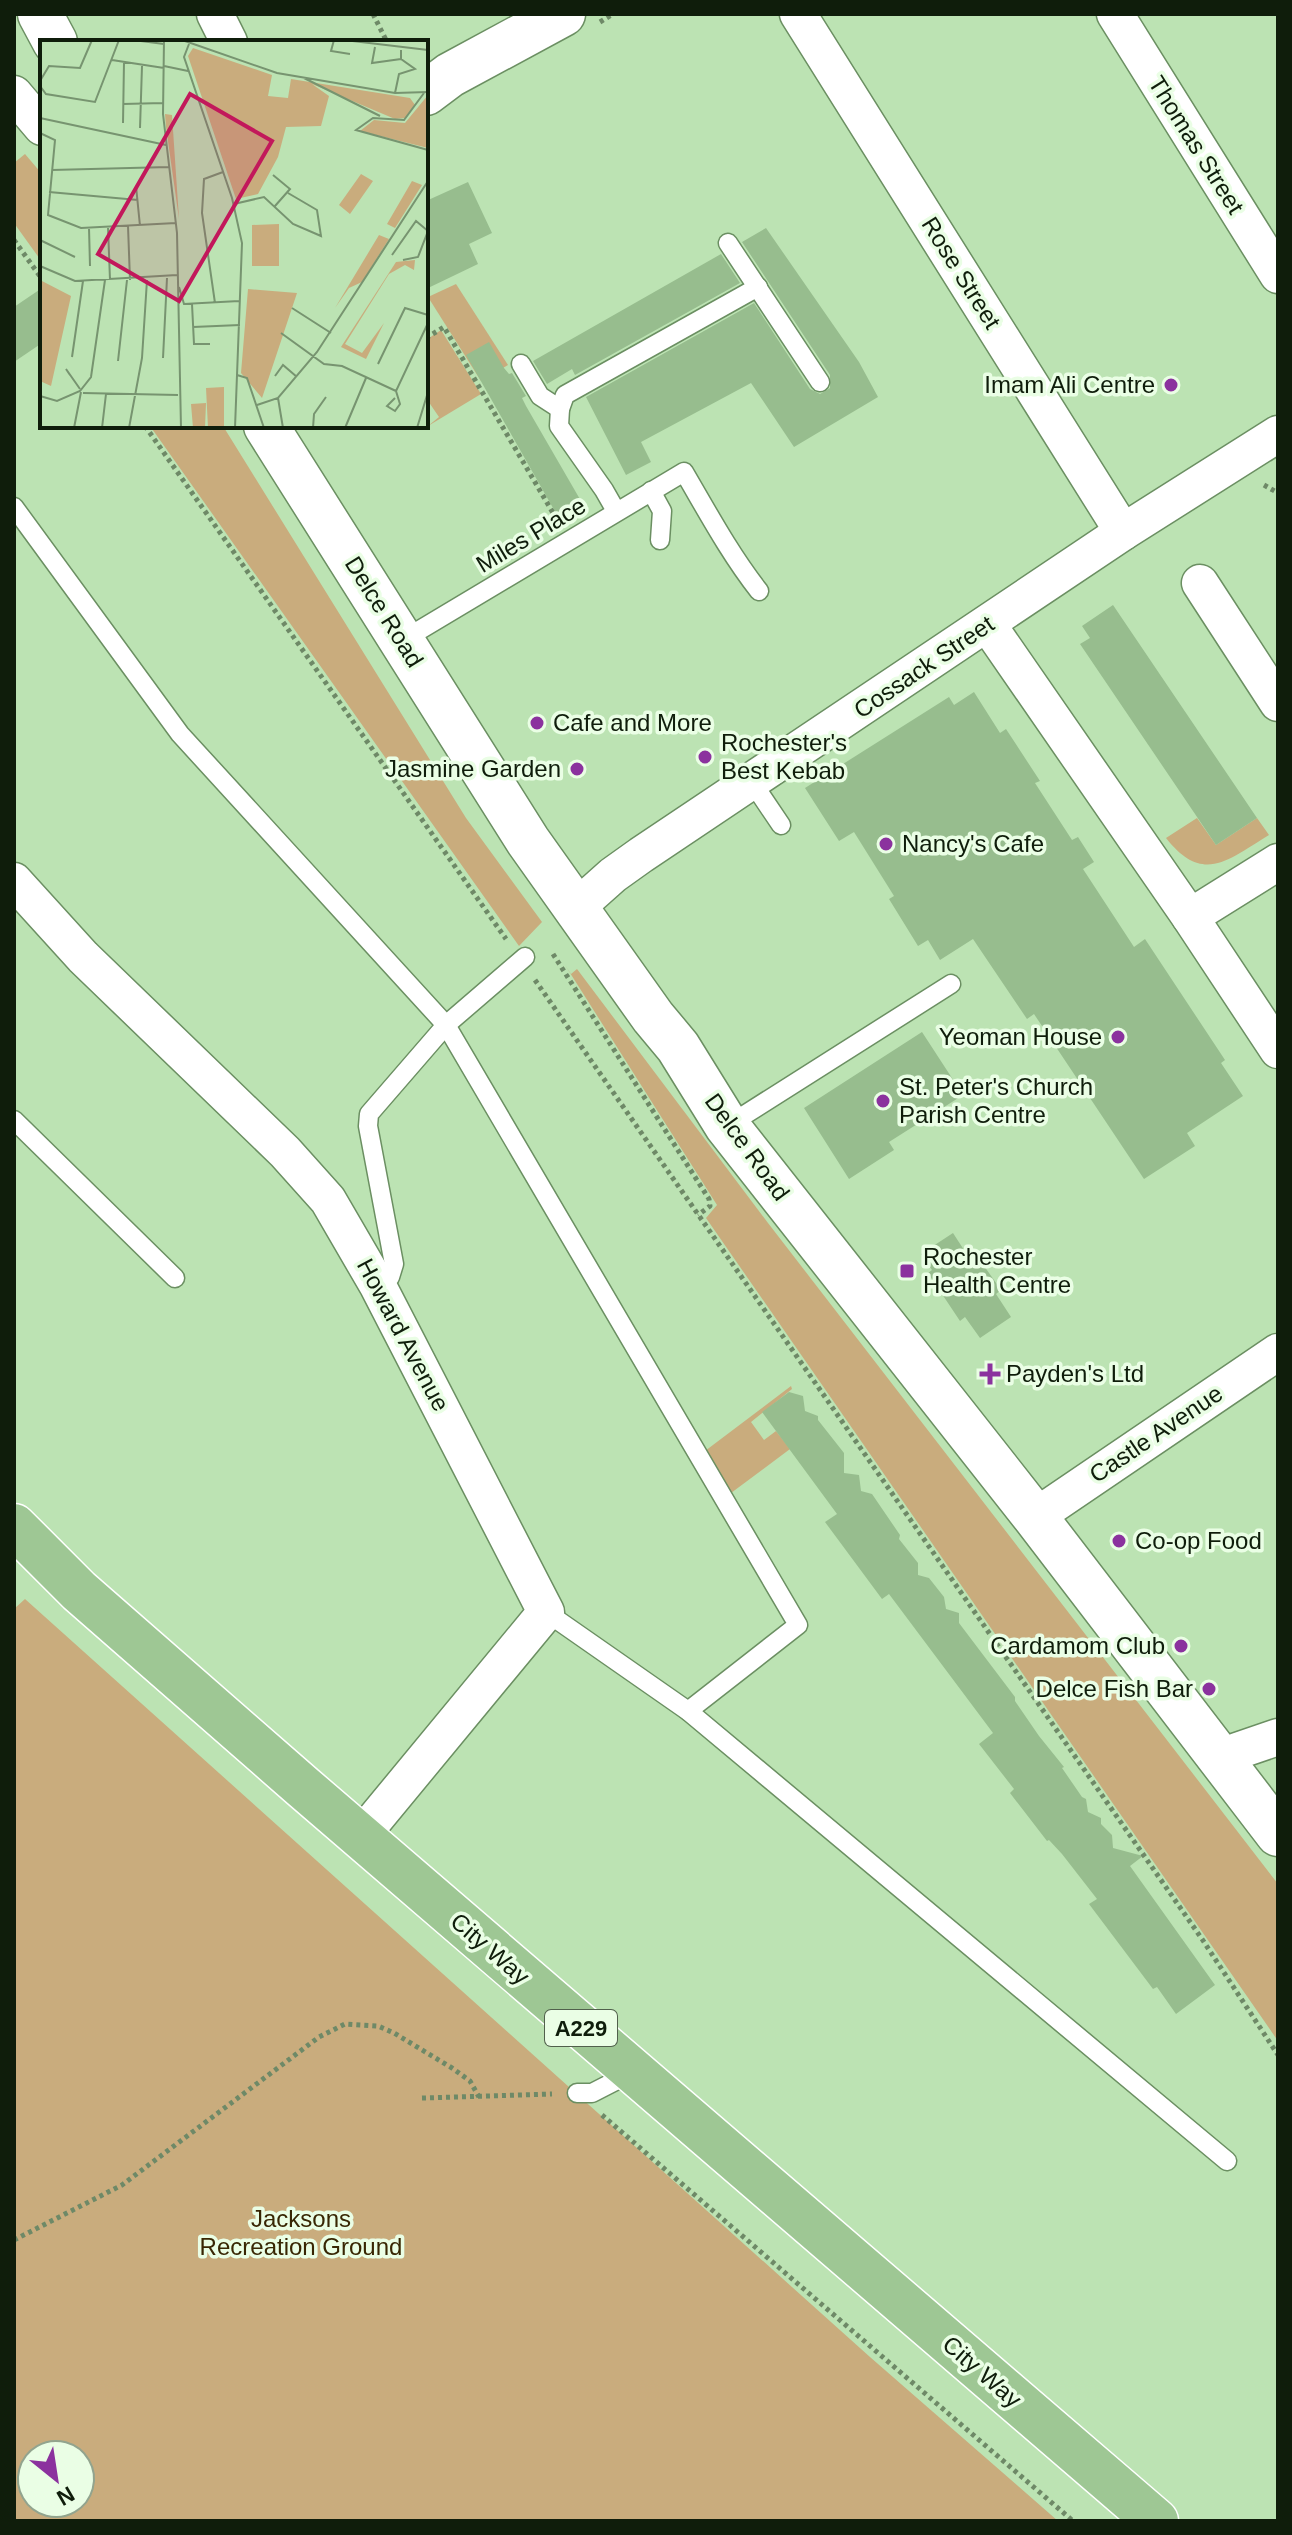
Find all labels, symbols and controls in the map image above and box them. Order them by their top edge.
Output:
inset map [40,40,428,428]
street label: Thomas Street [1143,71,1250,219]
street label: Rose Street [916,212,1007,334]
place label: Imam Ali Centre [984,371,1155,398]
marker: Imam Ali Centre [1162,376,1180,394]
street label: Miles Place [471,491,590,578]
street label: Delce Road [340,551,429,672]
street label: Cossack Street [849,610,999,723]
place label: Cafe and More [553,709,712,736]
marker: Cafe and More [528,714,546,732]
place label: Rochester's Best Kebab [721,729,847,784]
marker: Rochester's Best Kebab [696,748,714,766]
place label: Jasmine Garden [385,755,561,782]
marker: Jasmine Garden [568,760,586,778]
place label: Nancy's Cafe [902,830,1044,857]
marker: Nancy's Cafe [877,835,895,853]
place label: Yeoman House [939,1023,1102,1050]
marker: Yeoman House [1109,1028,1127,1046]
place label: St. Peter's Church Parish Centre [899,1073,1093,1128]
street label: Delce Road [700,1088,795,1205]
marker: St. Peter's Church Parish Centre [874,1092,892,1110]
place label: Rochester Health Centre [923,1243,1071,1298]
street label: Howard Avenue [352,1254,455,1416]
marker: Rochester Health Centre [898,1262,916,1280]
place label: Payden's Ltd [1006,1360,1144,1387]
marker: Payden's Ltd [981,1365,999,1383]
street label: Castle Avenue [1084,1379,1227,1488]
place label: Co-op Food [1135,1527,1262,1554]
marker: Co-op Food [1110,1532,1128,1550]
place label: Cardamom Club [990,1632,1165,1659]
marker: Cardamom Club [1172,1637,1190,1655]
place label: Delce Fish Bar [1036,1675,1193,1702]
marker: Delce Fish Bar [1200,1680,1218,1698]
street label: City Way [446,1907,535,1990]
road number: A229 [545,2010,617,2046]
park label: Jacksons Recreation Ground [200,2205,402,2260]
street label: City Way [938,2330,1027,2413]
north arrow [16,2439,96,2519]
text: N [53,2481,79,2511]

